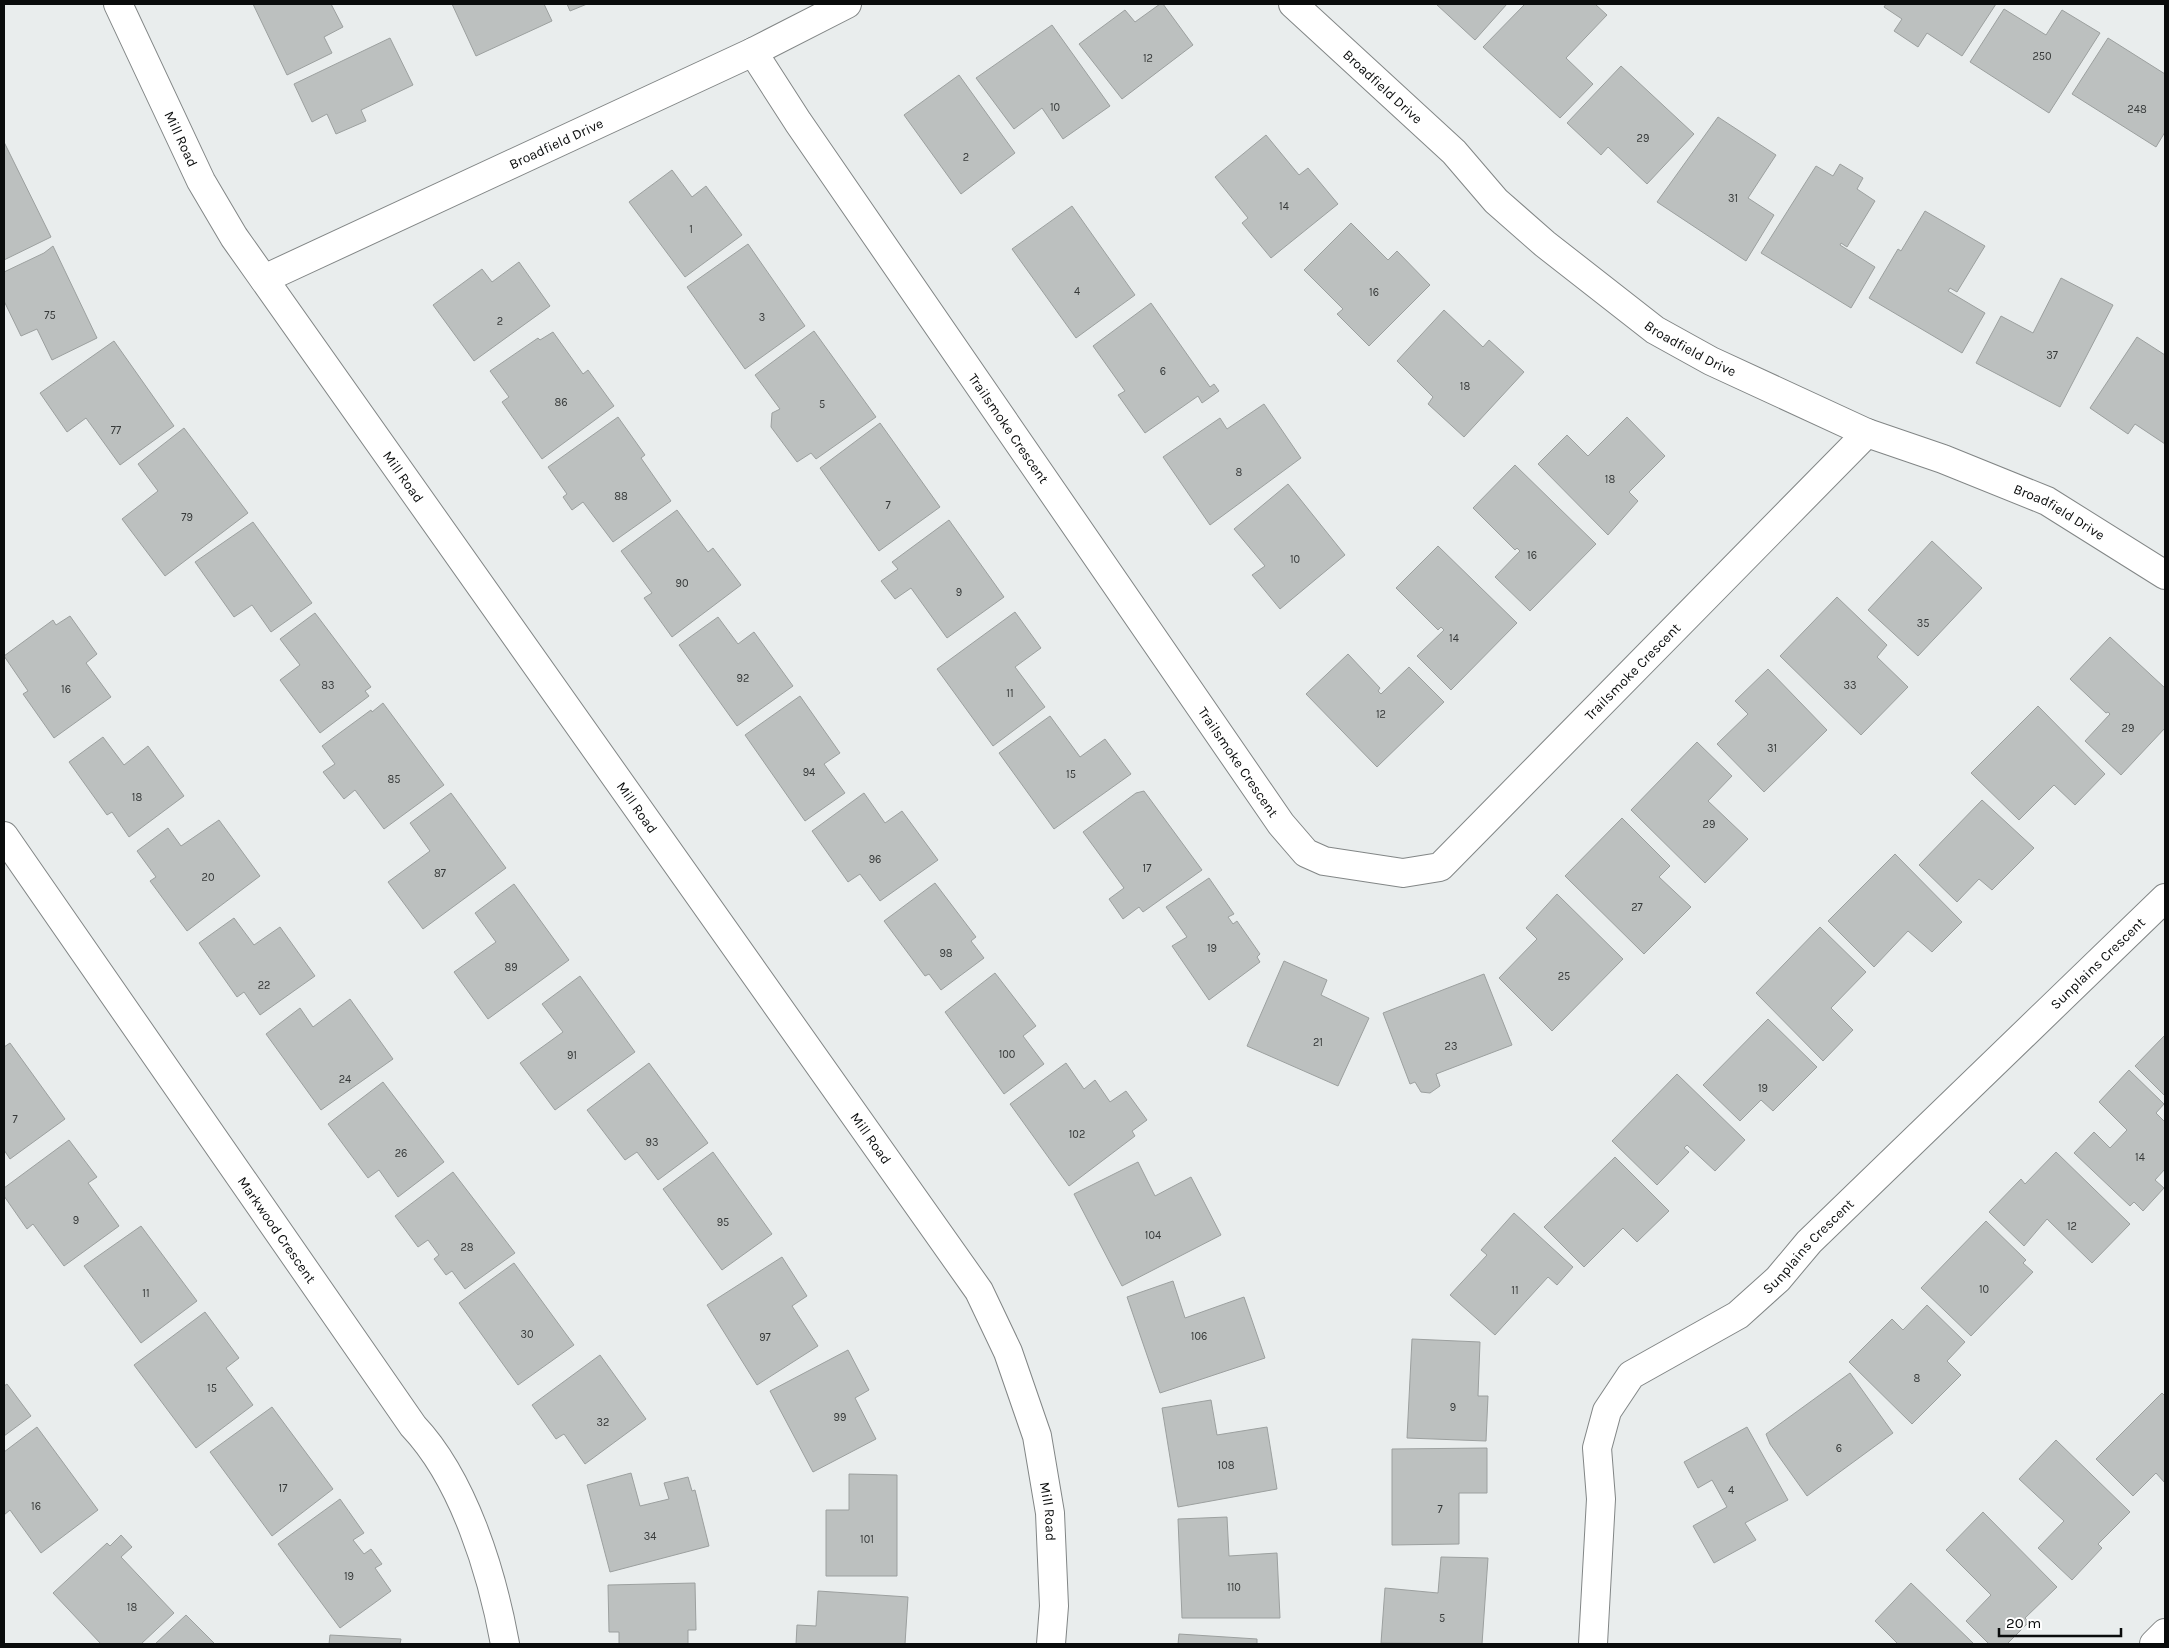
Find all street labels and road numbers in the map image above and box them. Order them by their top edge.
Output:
street label: Broadfield Drive [1340,46,1426,127]
street label: Mill Road [161,108,202,169]
street label: Broadfield Drive [506,114,606,173]
street label: Broadfield Drive [1641,317,1739,380]
street label: Trailsmoke Crescent [965,370,1053,487]
street label: Mill Road [379,447,428,506]
street label: Broadfield Drive [2011,480,2108,544]
street label: Trailsmoke Crescent [1581,619,1684,724]
street label: Trailsmoke Crescent [1195,704,1282,820]
street label: Mill Road [613,778,661,837]
street label: Sunplains Crescent [2047,914,2148,1013]
street label: Mill Road [847,1109,895,1167]
street label: Markwood Crescent [234,1173,320,1286]
street label: Sunplains Crescent [1759,1195,1857,1297]
street label: Mill Road [1036,1481,1060,1541]

